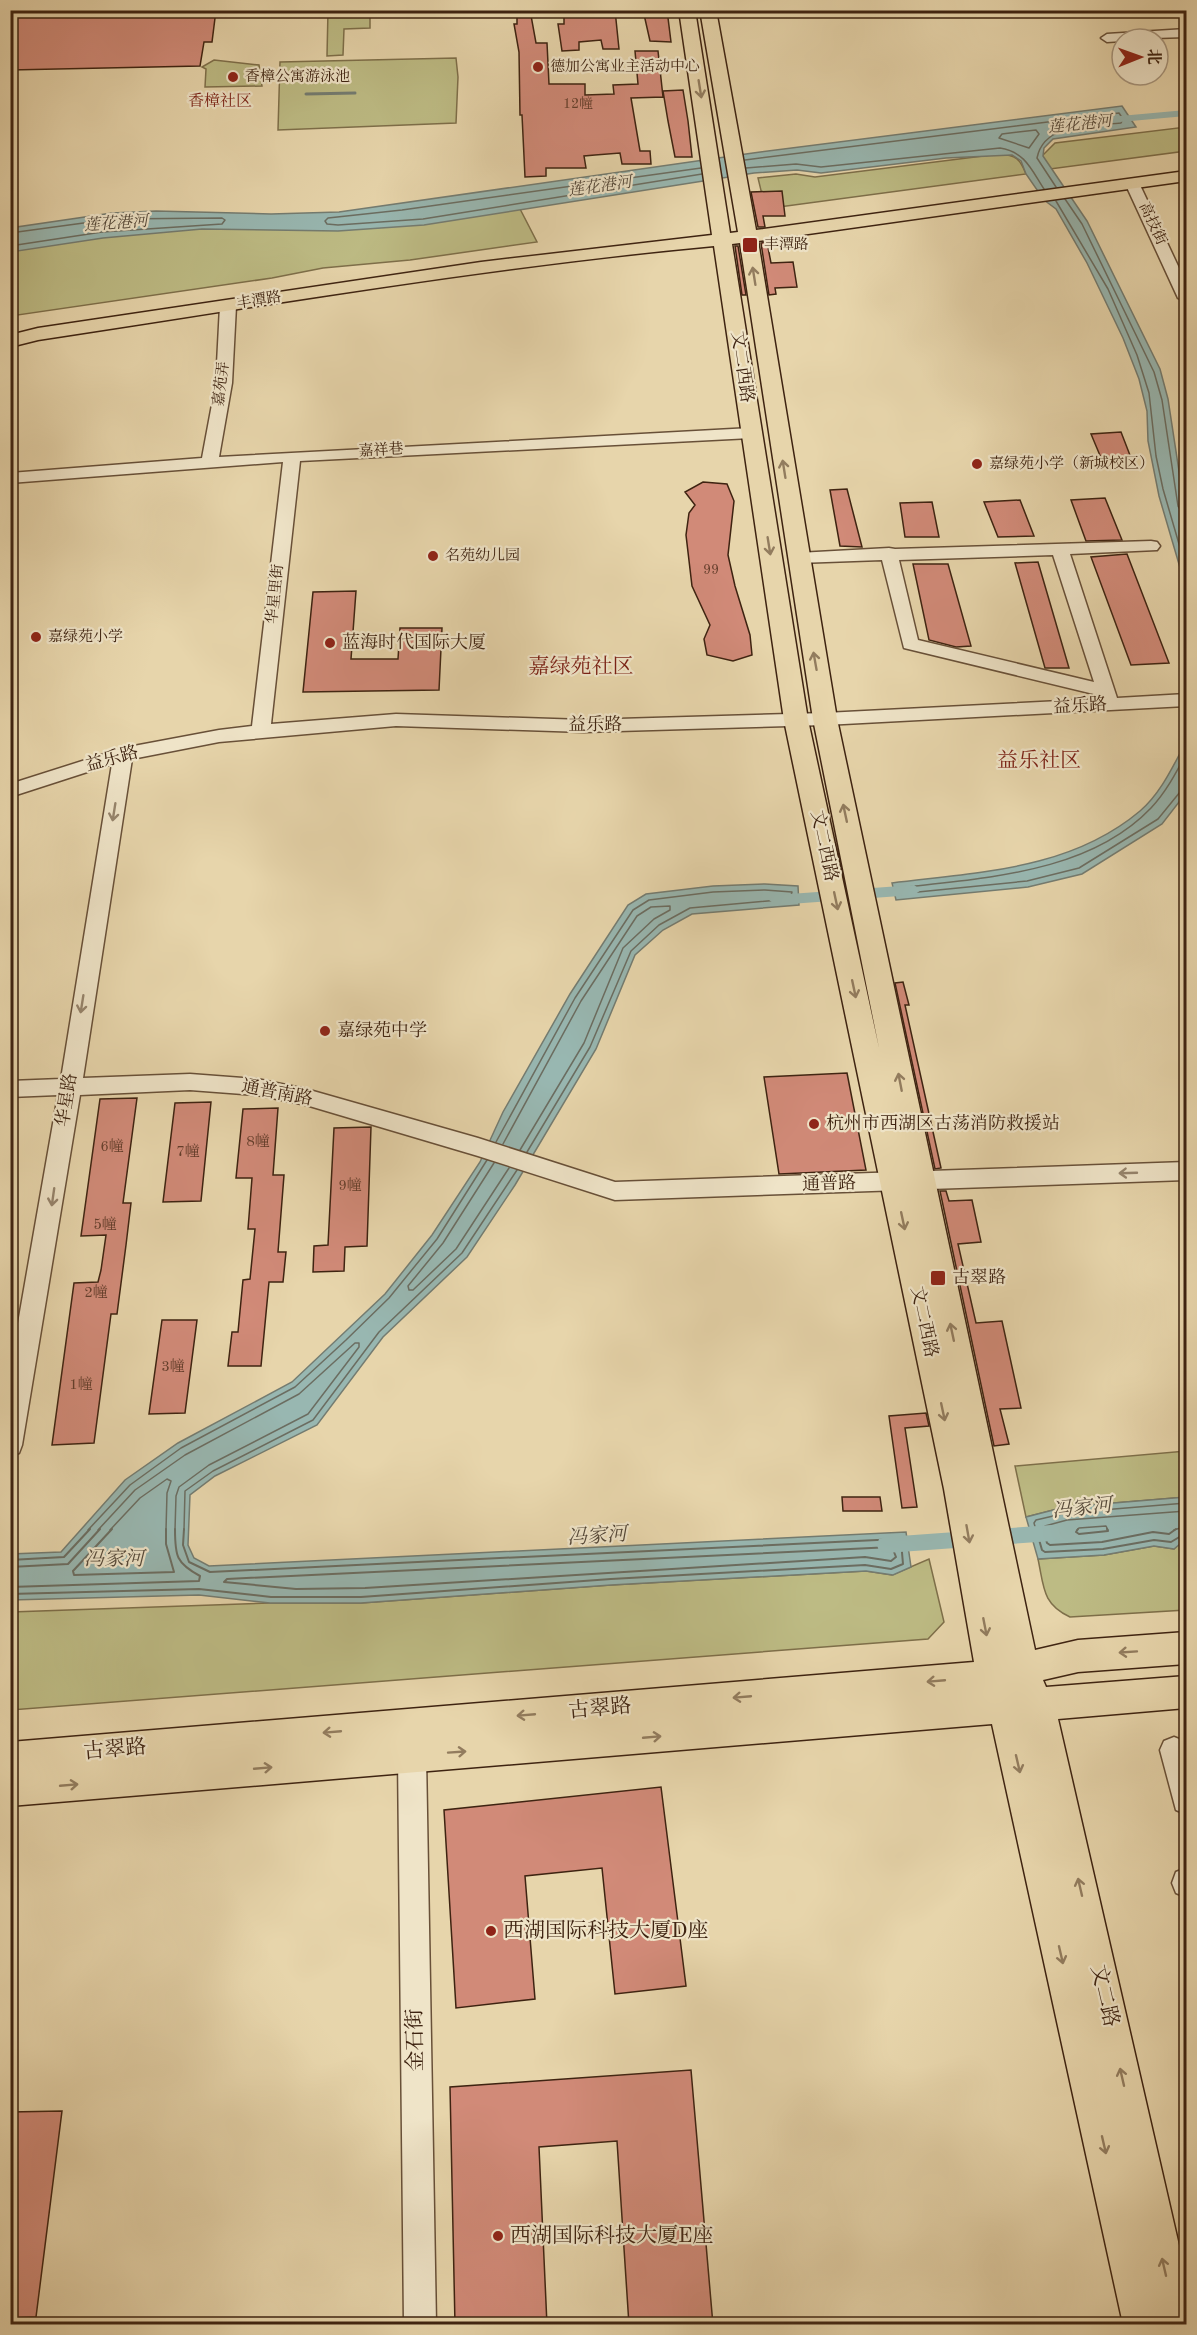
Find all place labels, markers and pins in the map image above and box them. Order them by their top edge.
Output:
place label: 德加公寓业主活动中心 [550,58,700,75]
marker: 德加公寓业主活动中心 [531,60,545,74]
place label: 香樟公寓游泳池 [245,67,350,85]
marker: 香樟公寓游泳池 [226,70,240,84]
marker: 丰潭路 [741,236,759,254]
place label: 丰潭路 [764,236,809,253]
place label: 嘉绿苑小学（新城校区） [989,455,1154,472]
marker: 嘉绿苑小学（新城校区） [970,457,984,471]
place label: 名苑幼儿园 [445,547,520,564]
marker: 名苑幼儿园 [426,549,440,563]
place label: 嘉绿苑小学 [48,628,123,645]
marker: 嘉绿苑小学 [29,630,43,644]
place label: 蓝海时代国际大厦 [342,632,486,652]
marker: 蓝海时代国际大厦 [323,636,337,650]
place label: 嘉绿苑中学 [337,1020,427,1040]
marker: 嘉绿苑中学 [318,1024,332,1038]
place label: 杭州市西湖区古荡消防救援站 [826,1113,1060,1133]
marker: 杭州市西湖区古荡消防救援站 [807,1117,821,1131]
place label: 古翠路 [952,1267,1006,1287]
marker: 古翠路 [929,1269,947,1287]
place label: 西湖国际科技大厦D座 [503,1919,708,1942]
marker: 西湖国际科技大厦D座 [484,1924,498,1938]
place label: 西湖国际科技大厦E座 [510,2224,714,2247]
marker: 西湖国际科技大厦E座 [491,2229,505,2243]

